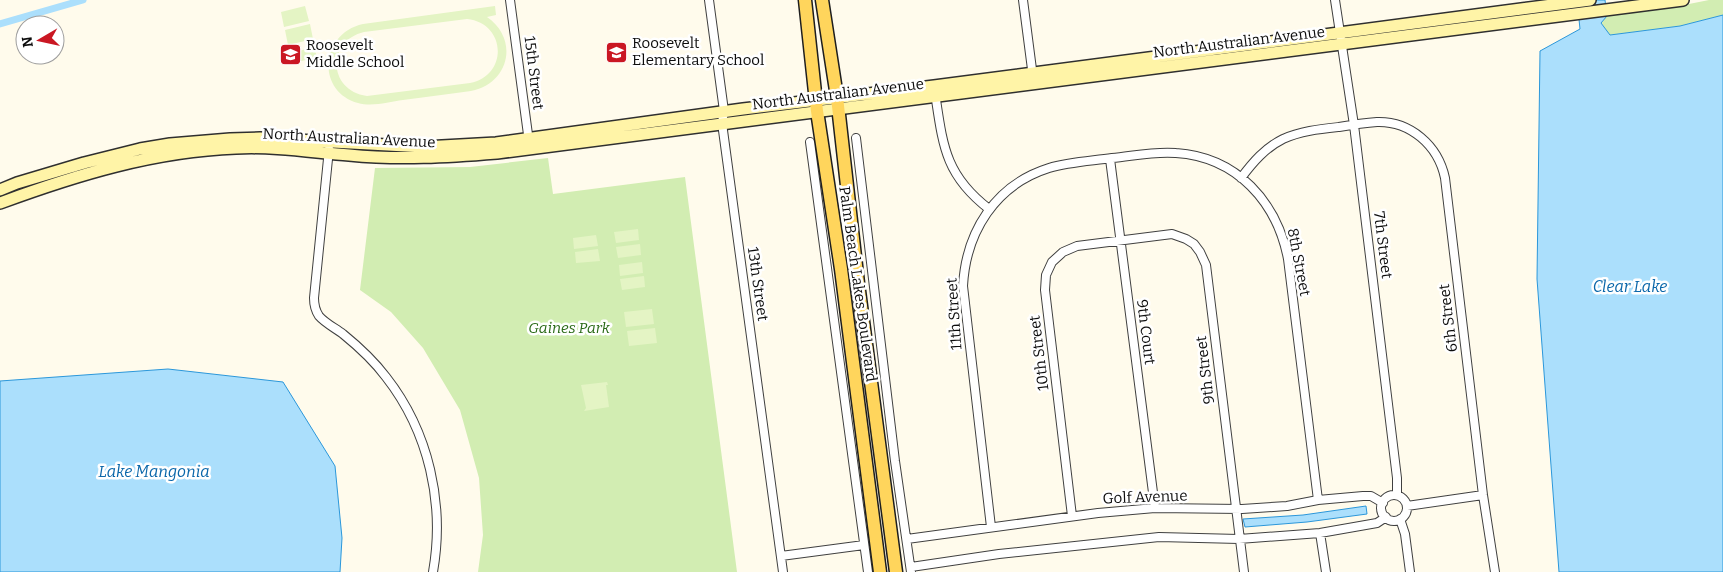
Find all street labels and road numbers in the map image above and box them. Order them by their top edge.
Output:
street label: North Australian Avenue [1152,23,1326,61]
street label: 15th Street [521,35,548,111]
street label: North Australian Avenue [751,75,925,113]
street label: North Australian Avenue [262,124,436,152]
street label: Palm Beach Lakes Boulevard [835,185,881,383]
street label: 7th Street [1370,210,1396,280]
street label: 8th Street [1284,227,1315,298]
street label: 13th Street [744,246,772,323]
street label: 11th Street [942,277,965,351]
street label: 6th Street [1435,282,1461,353]
street label: 9th Court [1133,298,1159,366]
street label: 10th Street [1025,314,1053,392]
street label: 9th Street [1192,334,1218,405]
street label: Golf Avenue [1102,487,1188,507]

